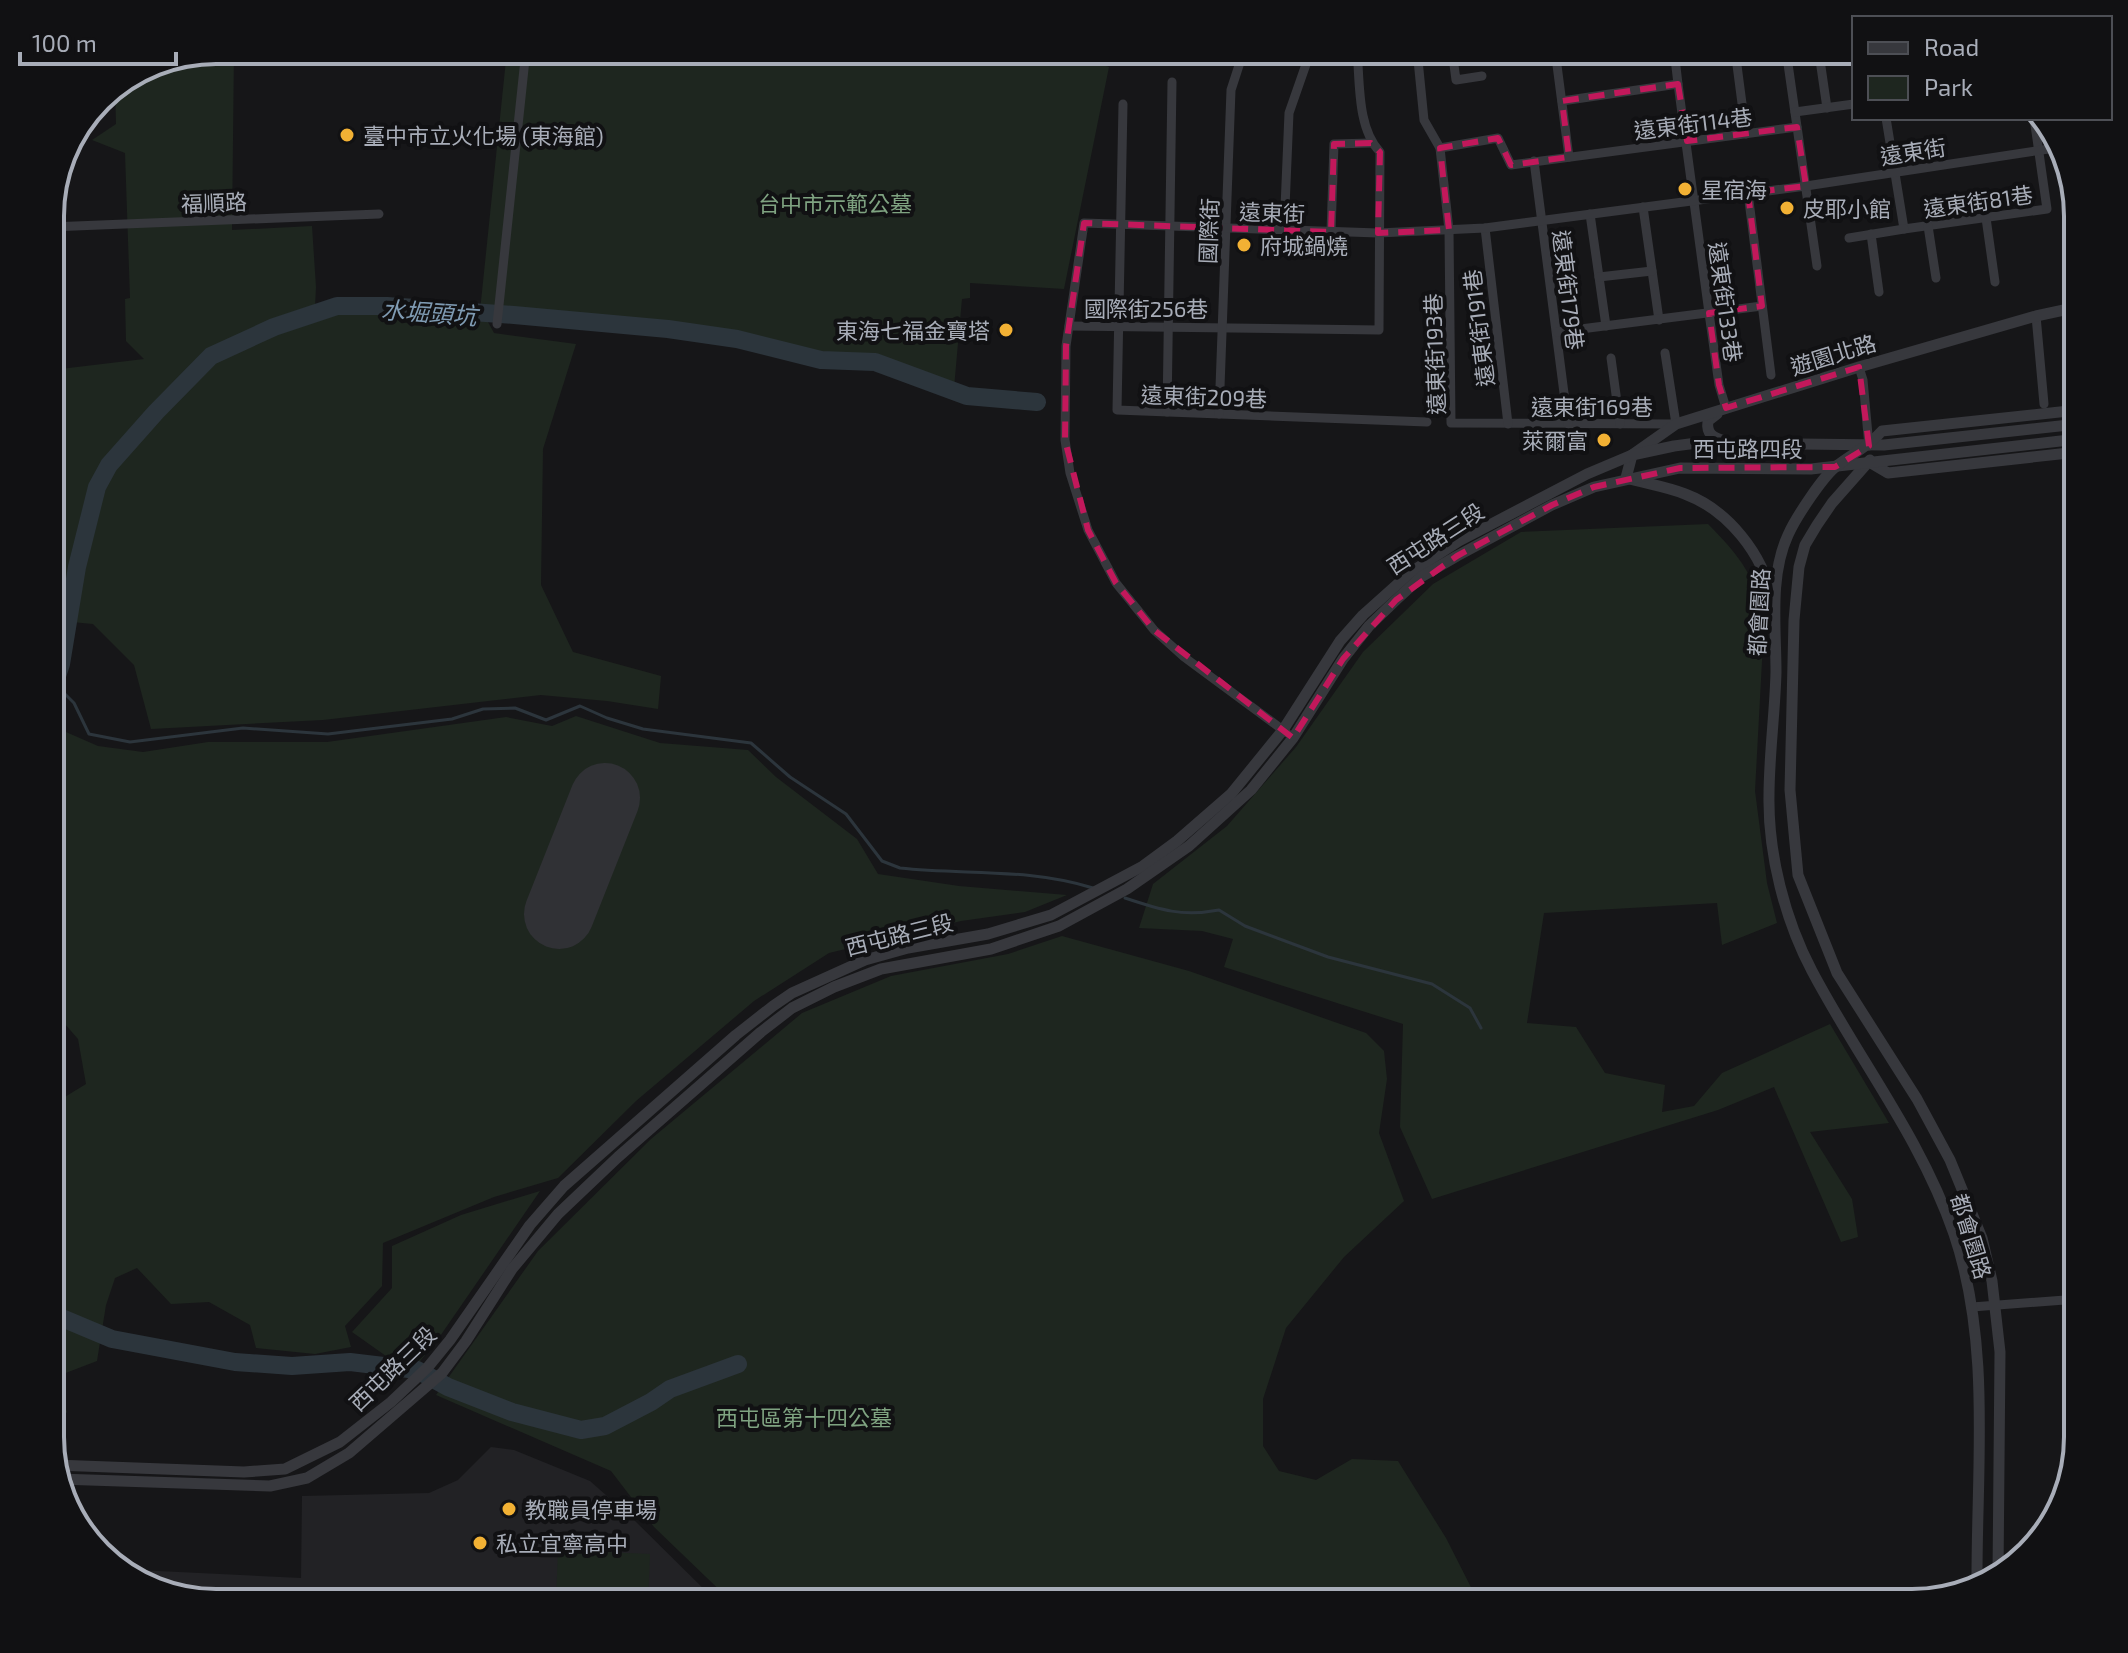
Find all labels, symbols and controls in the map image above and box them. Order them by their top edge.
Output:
scale bar [20,16,176,66]
legend [1852,16,2112,120]
text: 100 m [32,28,97,57]
text: Road [1924,32,1979,61]
text: Park [1924,72,1973,101]
street label: 遠東街114巷 [1632,103,1754,143]
place label: 臺中市立火化場 (東海館) [363,122,604,148]
marker: 臺中市立火化場 (東海館) [338,126,356,144]
street label: 遠東街 [1878,133,1948,169]
place label: 星宿海 [1701,176,1767,202]
marker: 星宿海 [1676,180,1694,198]
street label: 遠東街81巷 [1922,180,2034,222]
street label: 福順路 [181,188,247,216]
park label: 台中市示範公墓 [758,190,912,216]
place label: 皮耶小館 [1803,195,1891,221]
street label: 國際街 [1194,198,1222,264]
street label: 遠東街 [1239,198,1305,226]
marker: 皮耶小館 [1778,199,1796,217]
street label: 遠東街179巷 [1549,229,1589,351]
place label: 府城鍋燒 [1260,232,1348,258]
marker: 府城鍋燒 [1235,236,1253,254]
street label: 遠東街133巷 [1705,240,1747,364]
street label: 遠東街191巷 [1458,268,1498,388]
street label: 遠東街193巷 [1419,293,1449,415]
water label: 水堀頭坑 [380,294,481,330]
street label: 國際街256巷 [1084,295,1208,321]
place label: 東海七福金寶塔 [836,317,990,343]
marker: 東海七福金寶塔 [997,321,1015,339]
street label: 遊園北路 [1787,329,1879,379]
street label: 遠東街209巷 [1140,381,1268,411]
street label: 遠東街169巷 [1531,393,1653,419]
place label: 萊爾富 [1522,427,1588,453]
marker: 萊爾富 [1595,431,1613,449]
street label: 西屯路四段 [1693,435,1803,461]
street label: 西屯路三段 [1382,497,1488,579]
street label: 都會園路 [1743,567,1773,657]
street label: 西屯路三段 [842,908,956,960]
street label: 都會園路 [1947,1190,1997,1282]
street label: 西屯路三段 [343,1320,441,1416]
park label: 西屯區第十四公墓 [716,1404,892,1430]
place label: 教職員停車場 [525,1496,657,1522]
marker: 教職員停車場 [500,1500,518,1518]
place label: 私立宜寧高中 [496,1530,628,1556]
marker: 私立宜寧高中 [471,1534,489,1552]

